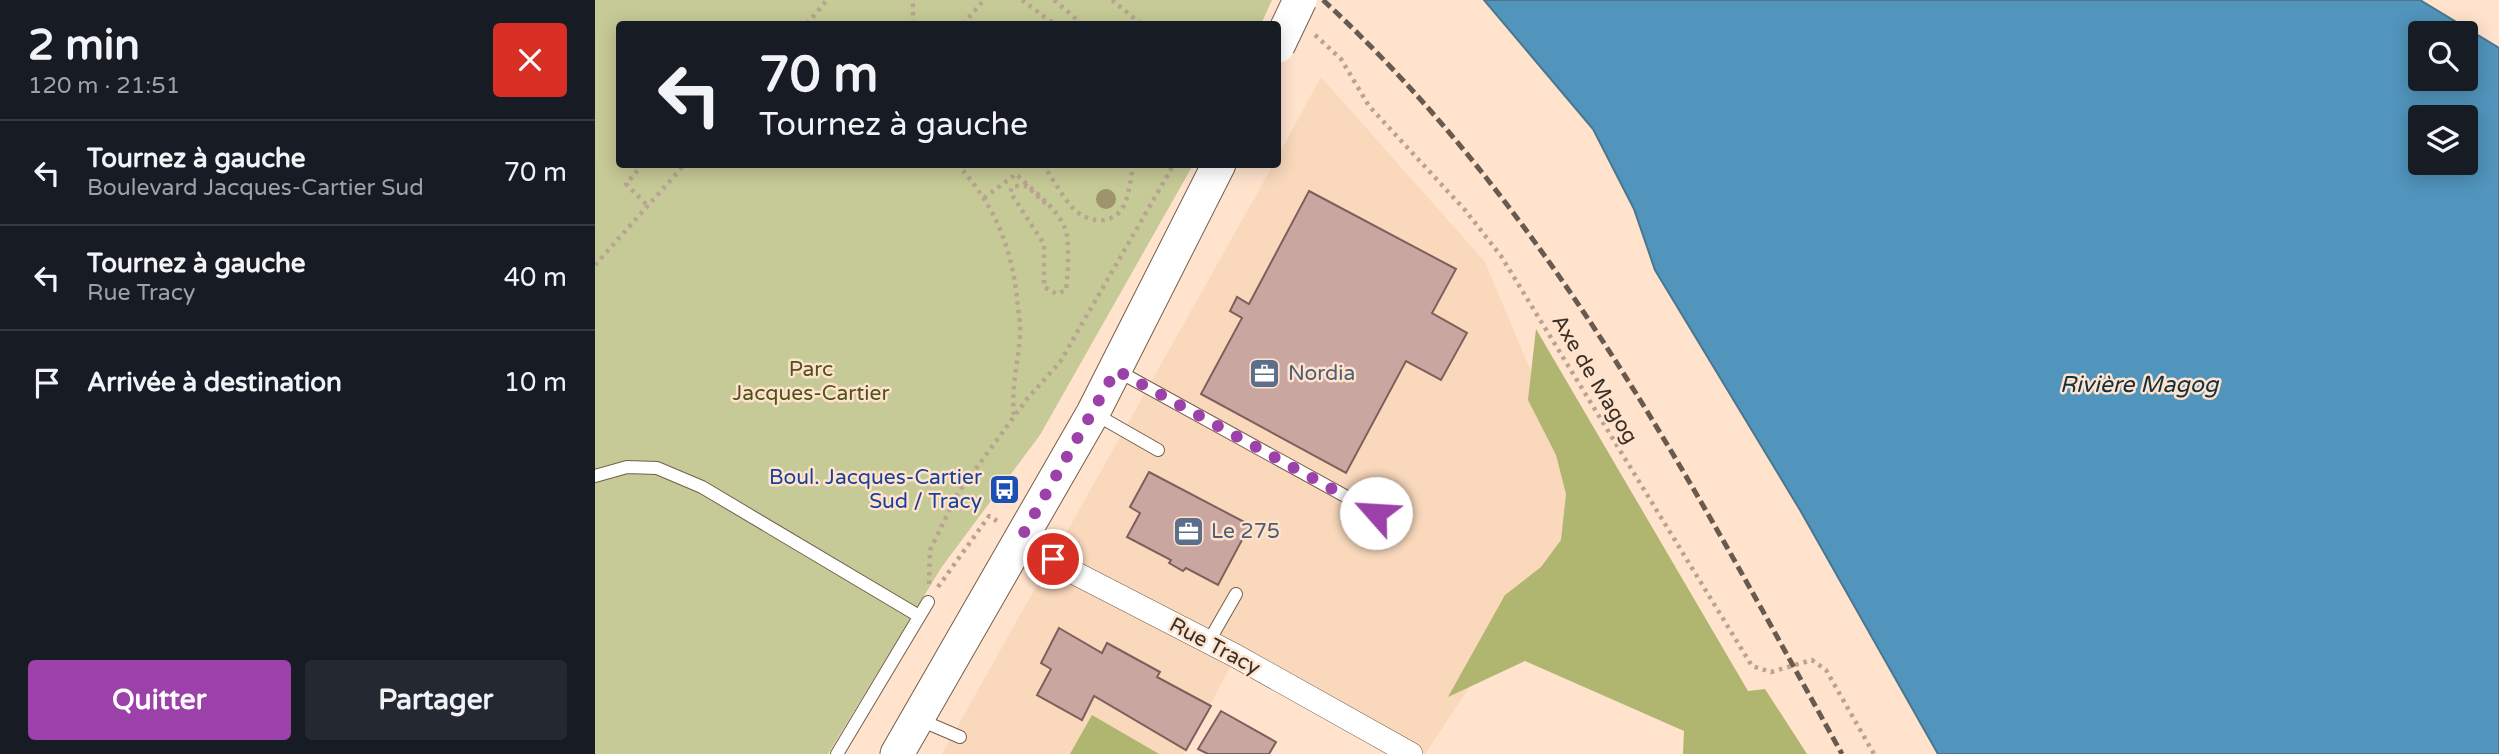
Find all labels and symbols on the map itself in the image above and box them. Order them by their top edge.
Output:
street label: Axe de Magog [1546,310,1643,448]
office icon: Nordia [1248,356,1282,390]
park label: Parc Jacques-Cartier [733,357,889,406]
place label: Nordia [1288,361,1355,386]
water label: Rivière Magog [2060,371,2220,399]
place label: Boul. Jacques-Cartier Sud / Tracy [769,465,982,514]
bus stop icon: Boul. Jacques-Cartier Sud / Tracy [988,472,1022,506]
position arrow [1339,476,1413,550]
office icon: Le 275 [1171,514,1205,548]
place label: Le 275 [1211,519,1280,544]
pin [1023,529,1083,589]
street label: Rue Tracy [1165,612,1264,681]

